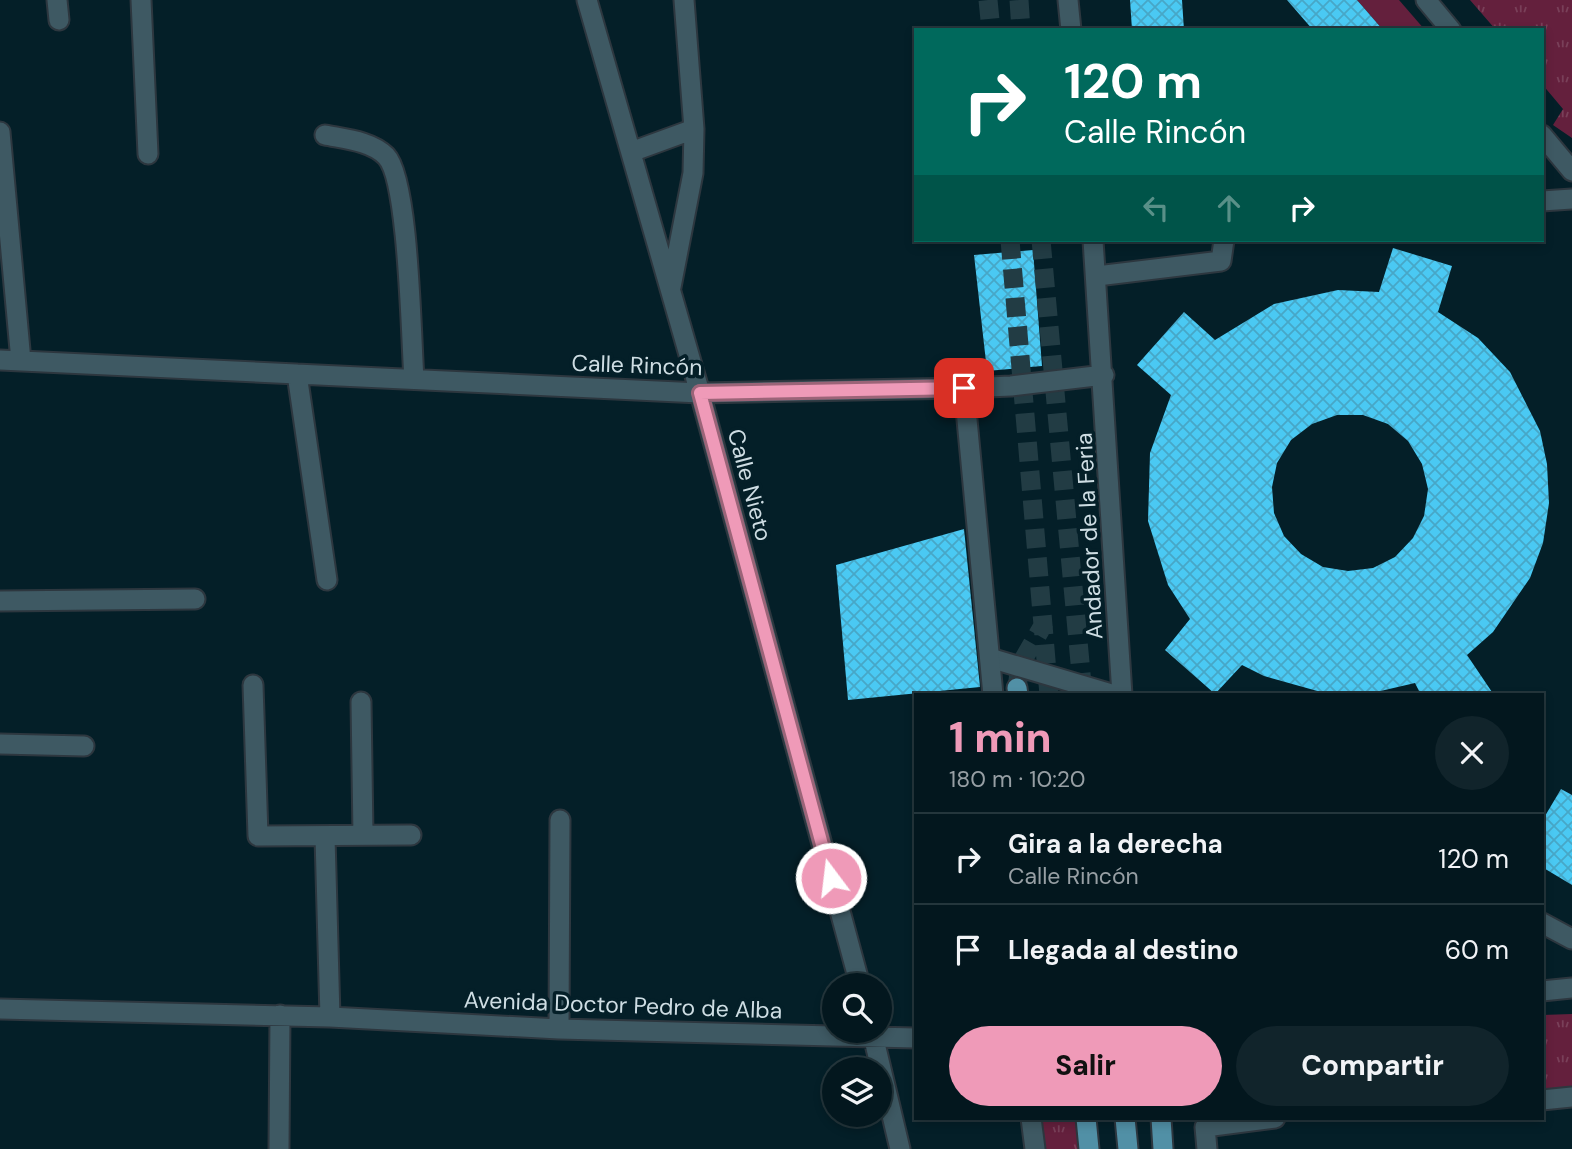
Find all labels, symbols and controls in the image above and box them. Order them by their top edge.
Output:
text: 120 m [1064,49,1202,113]
icon: right [949,56,1040,147]
text: Calle Rincón [1064,111,1246,153]
icon: left [1137,189,1175,227]
icon: ahead [1210,189,1248,227]
icon: right [1283,189,1321,227]
street label: Calle Rincón [571,348,703,382]
pin [934,358,994,418]
icon: arrive [945,369,983,407]
street label: Calle Nieto [721,426,779,544]
street label: Andador de la Feria [1069,432,1109,640]
text: 1 min [949,710,1052,765]
button: close [1435,716,1509,790]
text: 180 m · 10:20 [949,764,1086,794]
text: Gira a la derecha [1008,827,1223,861]
icon: right [949,840,987,878]
position arrow [794,841,868,915]
text: 120 m [1438,842,1509,876]
text: Calle Rincón [1008,861,1139,891]
icon: arrive [949,931,987,969]
text: Llegada al destino [1008,933,1239,967]
text: 60 m [1445,933,1509,967]
map controls [822,973,892,1127]
button: search [822,973,892,1043]
street label: Avenida Doctor Pedro de Alba [463,984,783,1026]
button: Salir [949,1026,1222,1106]
button: Compartir [1236,1026,1509,1106]
button: layers [822,1057,892,1127]

